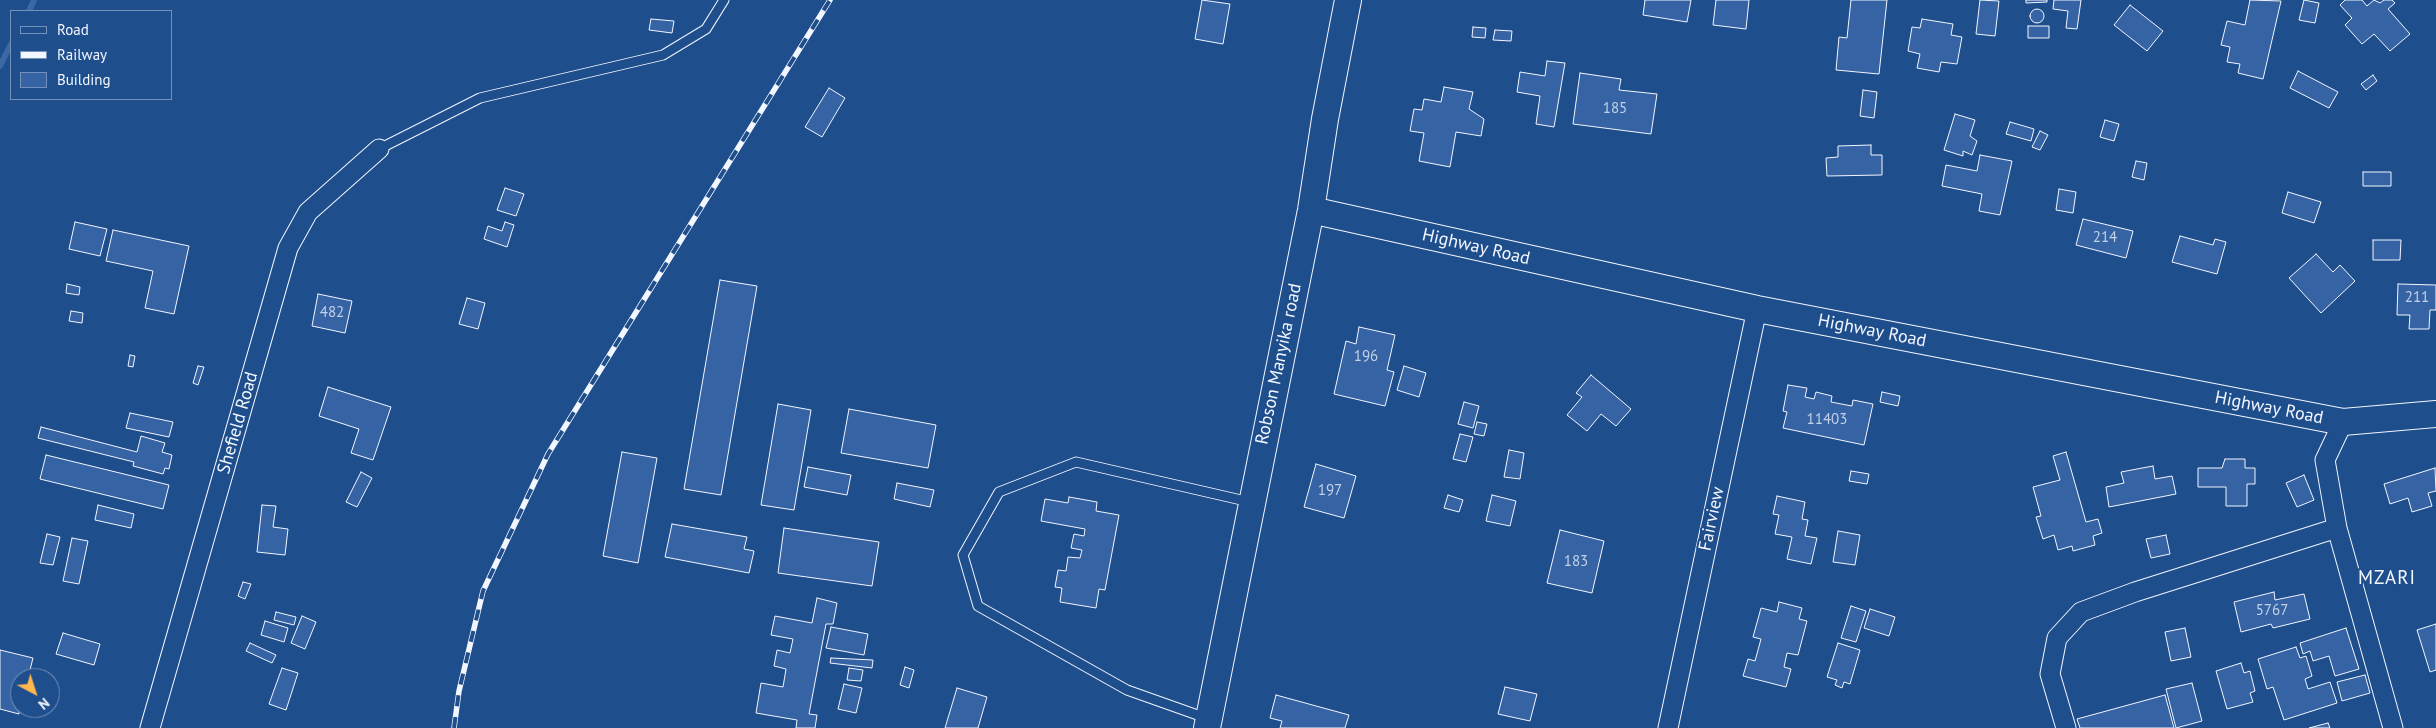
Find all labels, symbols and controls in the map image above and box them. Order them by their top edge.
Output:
legend [10,10,172,100]
text: Road [57,20,89,39]
text: Railway [57,45,107,64]
text: Building [57,70,111,89]
house number: 185 [1603,100,1627,118]
street label: Highway Road [1420,224,1532,270]
house number: 214 [2093,229,2117,247]
street label: Robson Manyika road [1251,282,1307,446]
house number: 211 [2405,289,2429,307]
house number: 482 [320,304,344,322]
street label: Highway Road [1816,310,1928,352]
house number: 196 [1354,348,1378,366]
street label: Shefield Road [213,369,263,477]
street label: Highway Road [2213,387,2325,429]
house number: 11403 [1807,411,1847,429]
house number: 197 [1318,482,1342,500]
street label: Fairview [1695,485,1729,553]
house number: 183 [1564,553,1588,571]
district label: MZARI [2357,568,2417,590]
house number: 5767 [2256,602,2288,620]
north arrow [10,668,60,718]
text: N [35,694,53,714]

